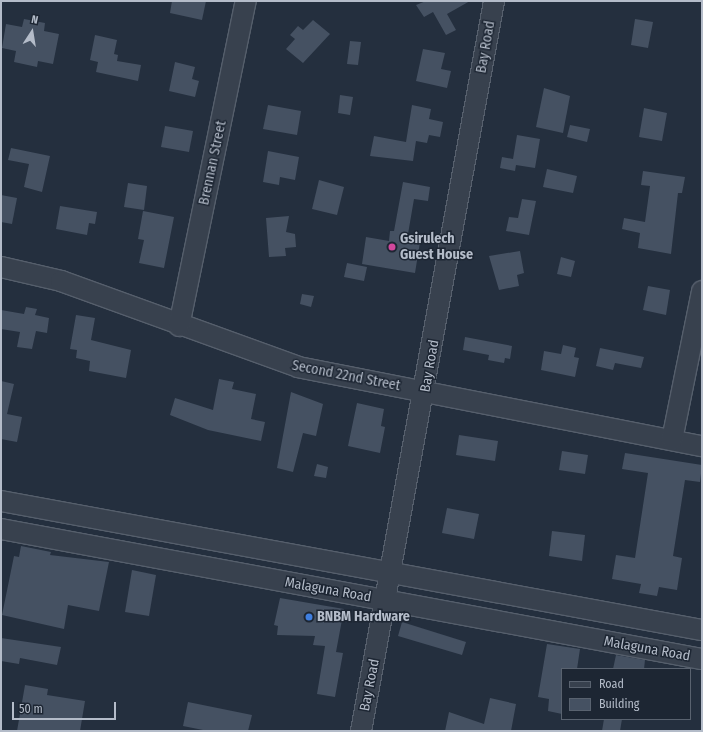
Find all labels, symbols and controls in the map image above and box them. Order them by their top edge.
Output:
north arrow [12,12,52,52]
text: N [30,13,39,27]
street label: Bay Road [473,20,499,74]
street label: Brennan Street [196,119,230,207]
place label: Gsirulech Guest House [400,231,473,264]
marker: Gsirulech Guest House [387,242,397,252]
street label: Bay Road [417,339,443,393]
street label: Second 22nd Street [290,357,402,395]
street label: Malaguna Road [284,574,372,606]
place label: BNBM Hardware [317,609,410,625]
marker: BNBM Hardware [304,612,314,622]
street label: Malaguna Road [603,633,691,665]
street label: Bay Road [357,657,383,713]
legend [561,668,691,720]
text: Road [599,677,624,691]
scale bar [14,694,118,720]
text: Building [599,697,639,711]
text: 50 m [19,702,43,716]

